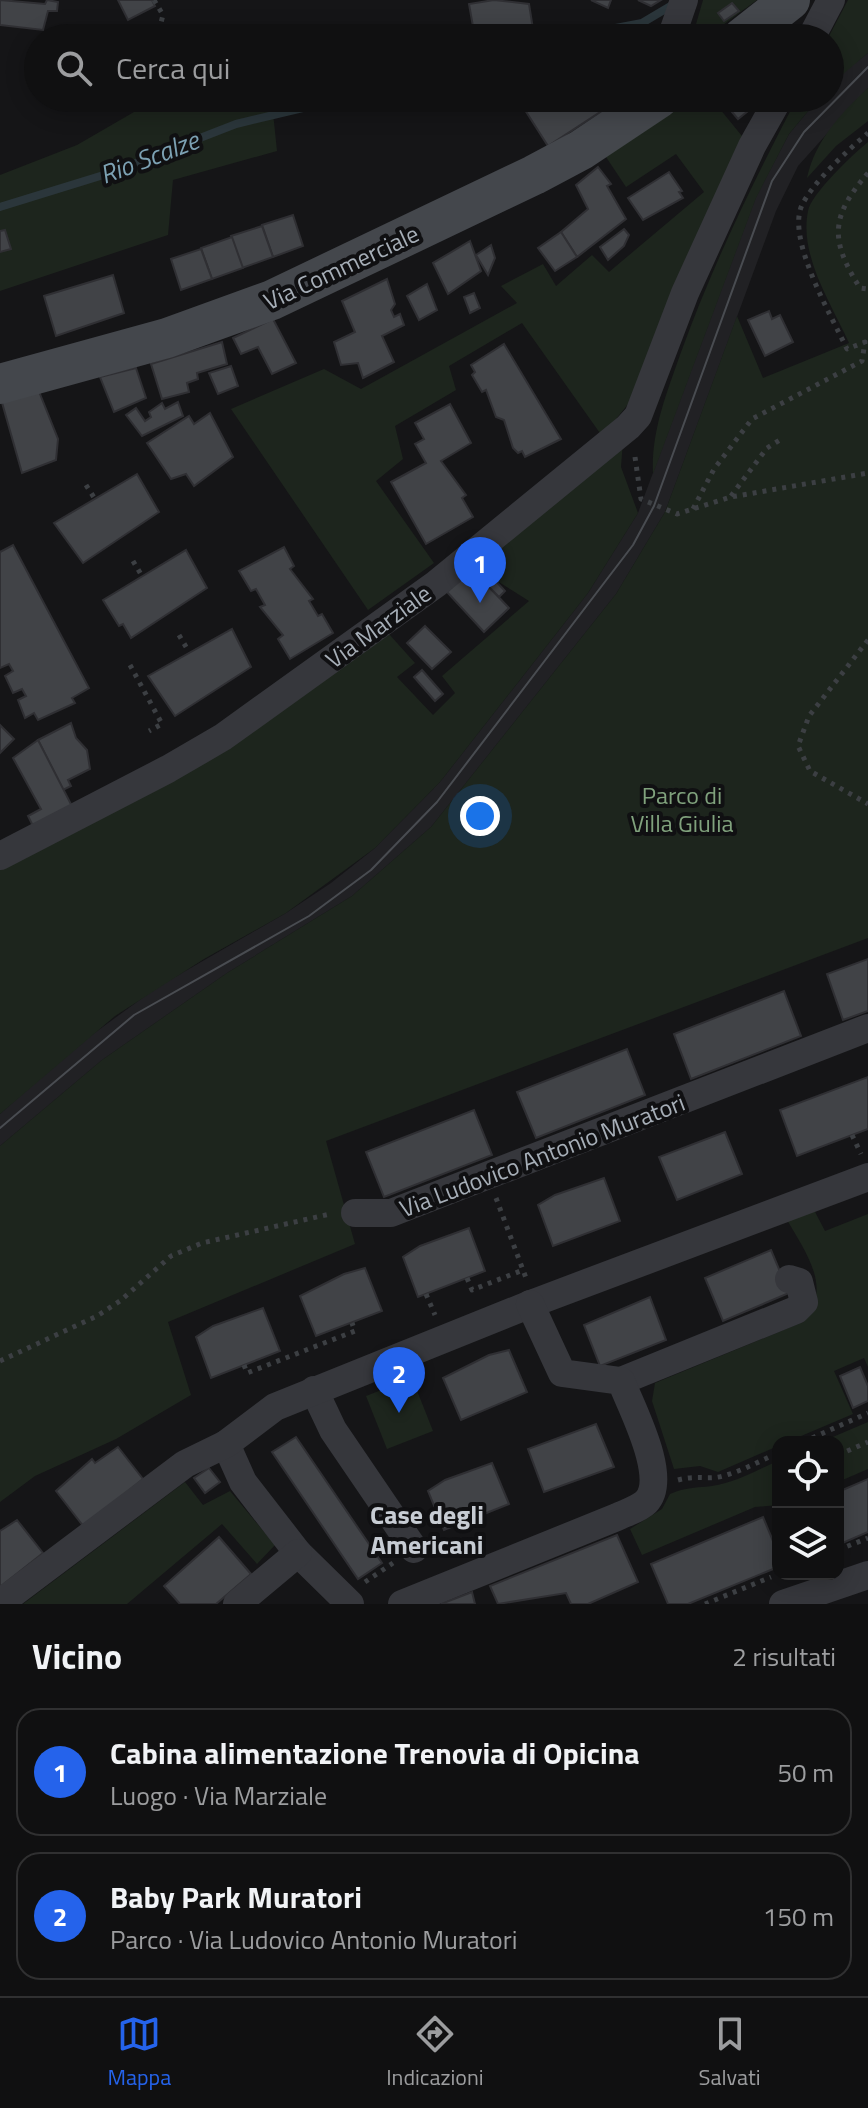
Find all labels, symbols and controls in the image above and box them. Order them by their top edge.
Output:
search box [24,24,844,112]
text: Cerca qui [116,45,230,91]
icon: search [52,46,96,90]
water label: Rio Scalze [94,120,206,194]
street label: Via Commerciale [257,215,425,319]
pin: 1 [454,537,506,603]
street label: Via Marziale [318,575,438,677]
park label: Parco di Villa Giulia [630,777,734,841]
your location [460,796,500,836]
street label: Via Ludovico Antonio Muratori [394,1084,690,1226]
pin: 2 [373,1347,425,1413]
map controls [772,1436,844,1580]
button: locate [772,1436,844,1508]
district label: Case degli Americani [370,1495,484,1564]
button: layers [772,1508,844,1580]
text: Vicino [32,1630,122,1682]
text: 2 risultati [732,1637,836,1676]
text: Cabina alimentazione Trenovia di Opicina [110,1730,640,1776]
text: 1 [53,1753,67,1792]
text: 50 m [777,1753,834,1792]
text: Luogo · Via Marziale [110,1776,327,1815]
text: Baby Park Muratori [110,1874,362,1920]
text: 2 [53,1897,67,1936]
text: 150 m [763,1897,834,1936]
text: Parco · Via Ludovico Antonio Muratori [110,1920,517,1959]
tab: Mappa [107,2012,171,2094]
tab: Indicazioni [386,2012,484,2094]
tab: Salvati [699,2012,761,2094]

